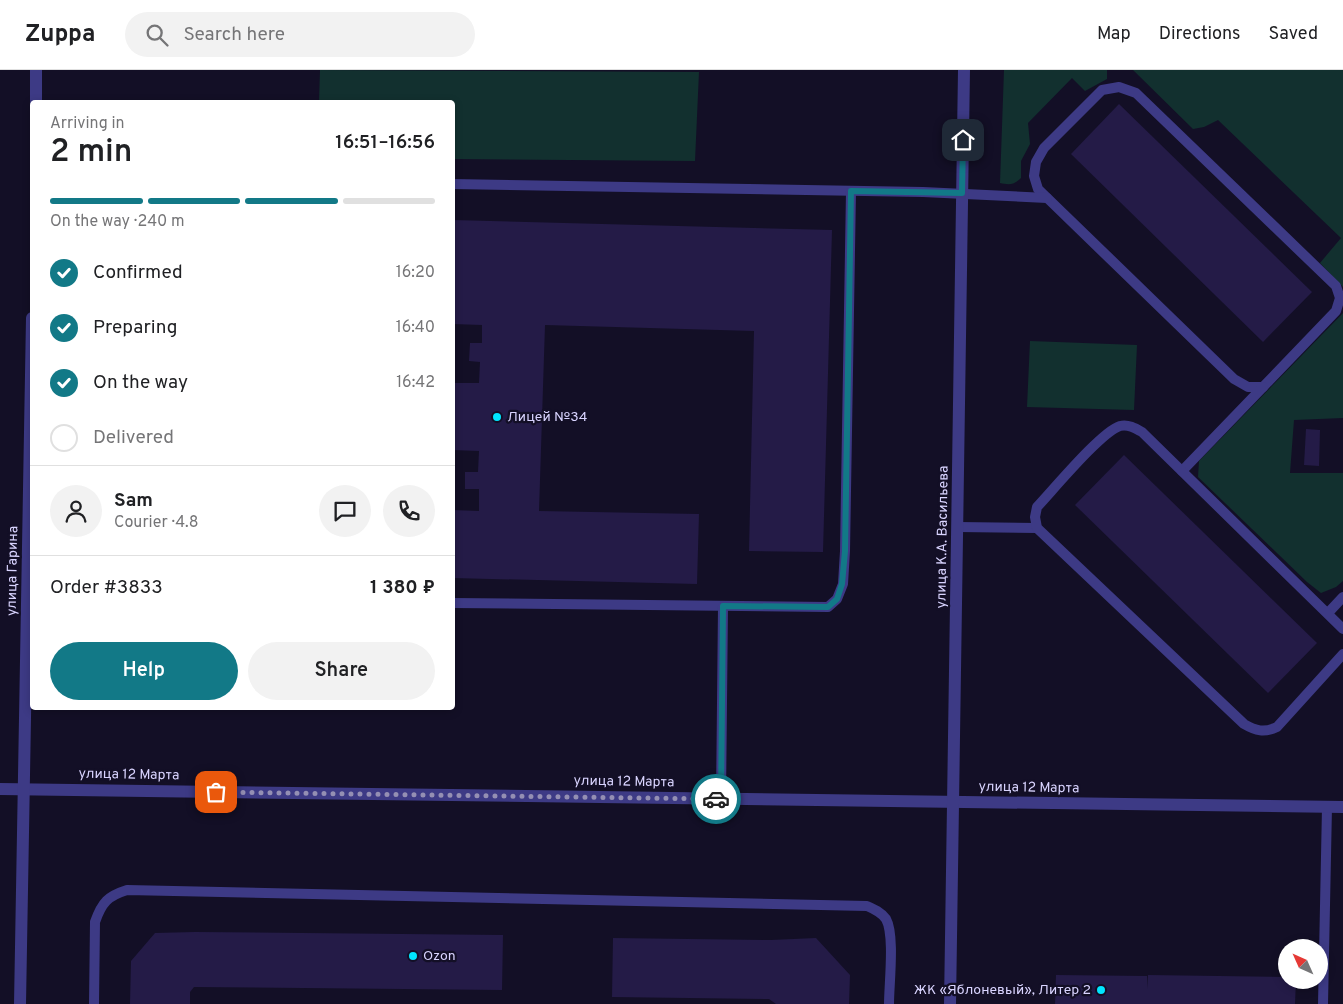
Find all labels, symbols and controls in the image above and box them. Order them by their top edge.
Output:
search box [125,12,475,57]
text: Zuppa [25,20,95,50]
icon: search [143,21,171,49]
text: Search here [183,23,285,47]
text: Map [1097,23,1131,46]
text: Directions [1159,23,1241,46]
text: Saved [1269,23,1318,46]
text: Arriving in [50,114,125,134]
pin [942,119,984,161]
icon: home [949,126,977,154]
text: 16:51–16:56 [335,131,435,155]
text: 2 min [50,133,132,173]
text: On the way · 240 m [50,212,185,232]
icon: check [50,259,78,287]
text: Confirmed [93,261,183,285]
text: 16:20 [396,263,435,283]
icon: check [50,314,78,342]
text: Preparing [93,316,177,340]
text: 16:40 [396,318,435,338]
icon: check [50,369,78,397]
text: On the way [93,371,188,395]
text: 16:42 [396,373,435,393]
place label: Лицей №34 [507,409,587,426]
marker: Лицей №34 [491,411,503,423]
text: Delivered [93,426,174,450]
street label: улица К.А. Васильева [933,465,953,609]
button: person [50,485,102,537]
button: chat [319,485,371,537]
button: phone [383,485,435,537]
text: Sam [114,489,153,513]
text: Courier · 4.8 [114,513,198,533]
street label: улица Гарина [4,526,22,616]
text: Order #3833 [50,576,163,600]
text: 1 380 ₽ [370,576,435,600]
button: Help [50,642,238,700]
button: Share [248,642,435,700]
street label: улица 12 Марта [78,766,180,784]
pin [195,771,237,813]
street label: улица 12 Марта [573,773,675,791]
courier [691,774,741,824]
icon: bag [202,778,230,806]
street label: улица 12 Марта [978,779,1080,797]
icon: car [702,785,730,813]
north arrow [1278,939,1328,989]
map controls [1278,939,1328,989]
place label: Ozon [423,948,456,965]
marker: Ozon [407,950,419,962]
place label: ЖК «Яблоневый», Литер 2 [914,982,1091,999]
marker: ЖК «Яблоневый», Литер 2 [1095,984,1107,996]

